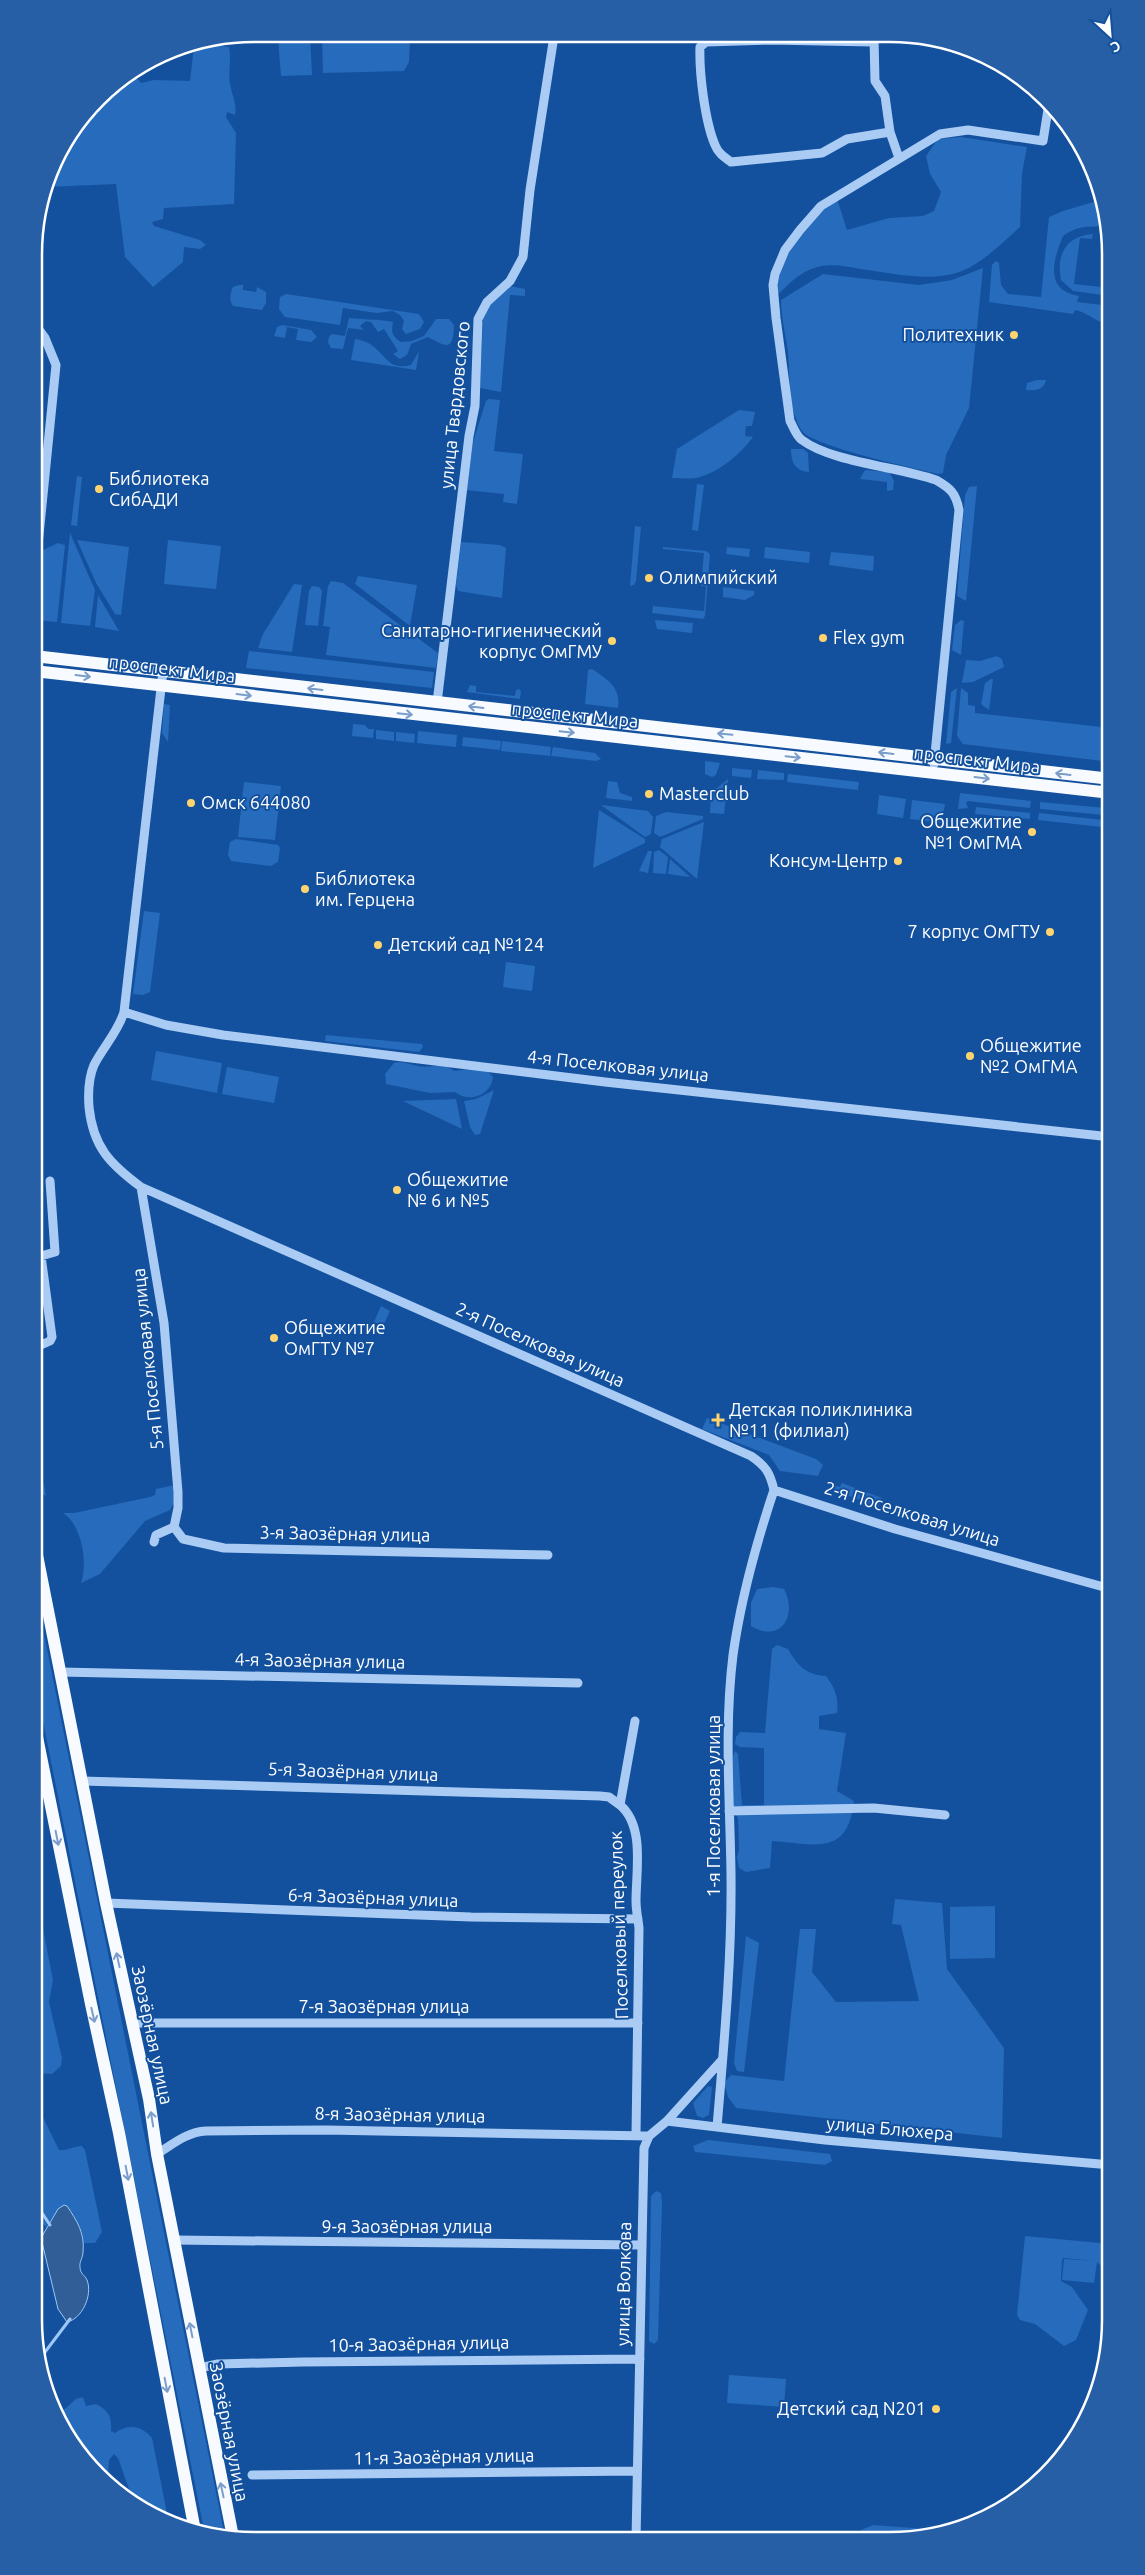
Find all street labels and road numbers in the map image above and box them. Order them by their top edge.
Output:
street label: улица Твардовского [435,320,473,490]
street label: проспект Мира [108,650,237,686]
street label: проспект Мира [511,697,640,731]
street label: проспект Мира [913,741,1042,777]
street label: 4-я Поселковая улица [526,1046,710,1084]
street label: 5-я Поселковая улица [128,1267,166,1451]
street label: 2-я Поселковая улица [453,1298,628,1390]
street label: 2-я Поселковая улица [822,1477,1003,1549]
street label: 3-я Заозёрная улица [259,1522,431,1544]
street label: 4-я Заозёрная улица [234,1649,406,1671]
street label: 1-я Поселковая улица [703,1715,723,1897]
street label: 5-я Заозёрная улица [267,1758,439,1784]
street label: Поселковый переулок [605,1830,631,2020]
street label: 6-я Заозёрная улица [287,1884,459,1910]
street label: Заозёрная улица [128,1963,177,2106]
street label: 7-я Заозёрная улица [299,1996,469,2016]
street label: 8-я Заозёрная улица [314,2103,486,2125]
street label: улица Блюхера [826,2112,955,2144]
street label: 9-я Заозёрная улица [322,2216,492,2236]
street label: улица Волкова [612,2222,634,2346]
street label: 10-я Заозёрная улица [328,2331,510,2355]
street label: Заозёрная улица [207,2360,253,2503]
street label: 11-я Заозёрная улица [353,2444,535,2468]

